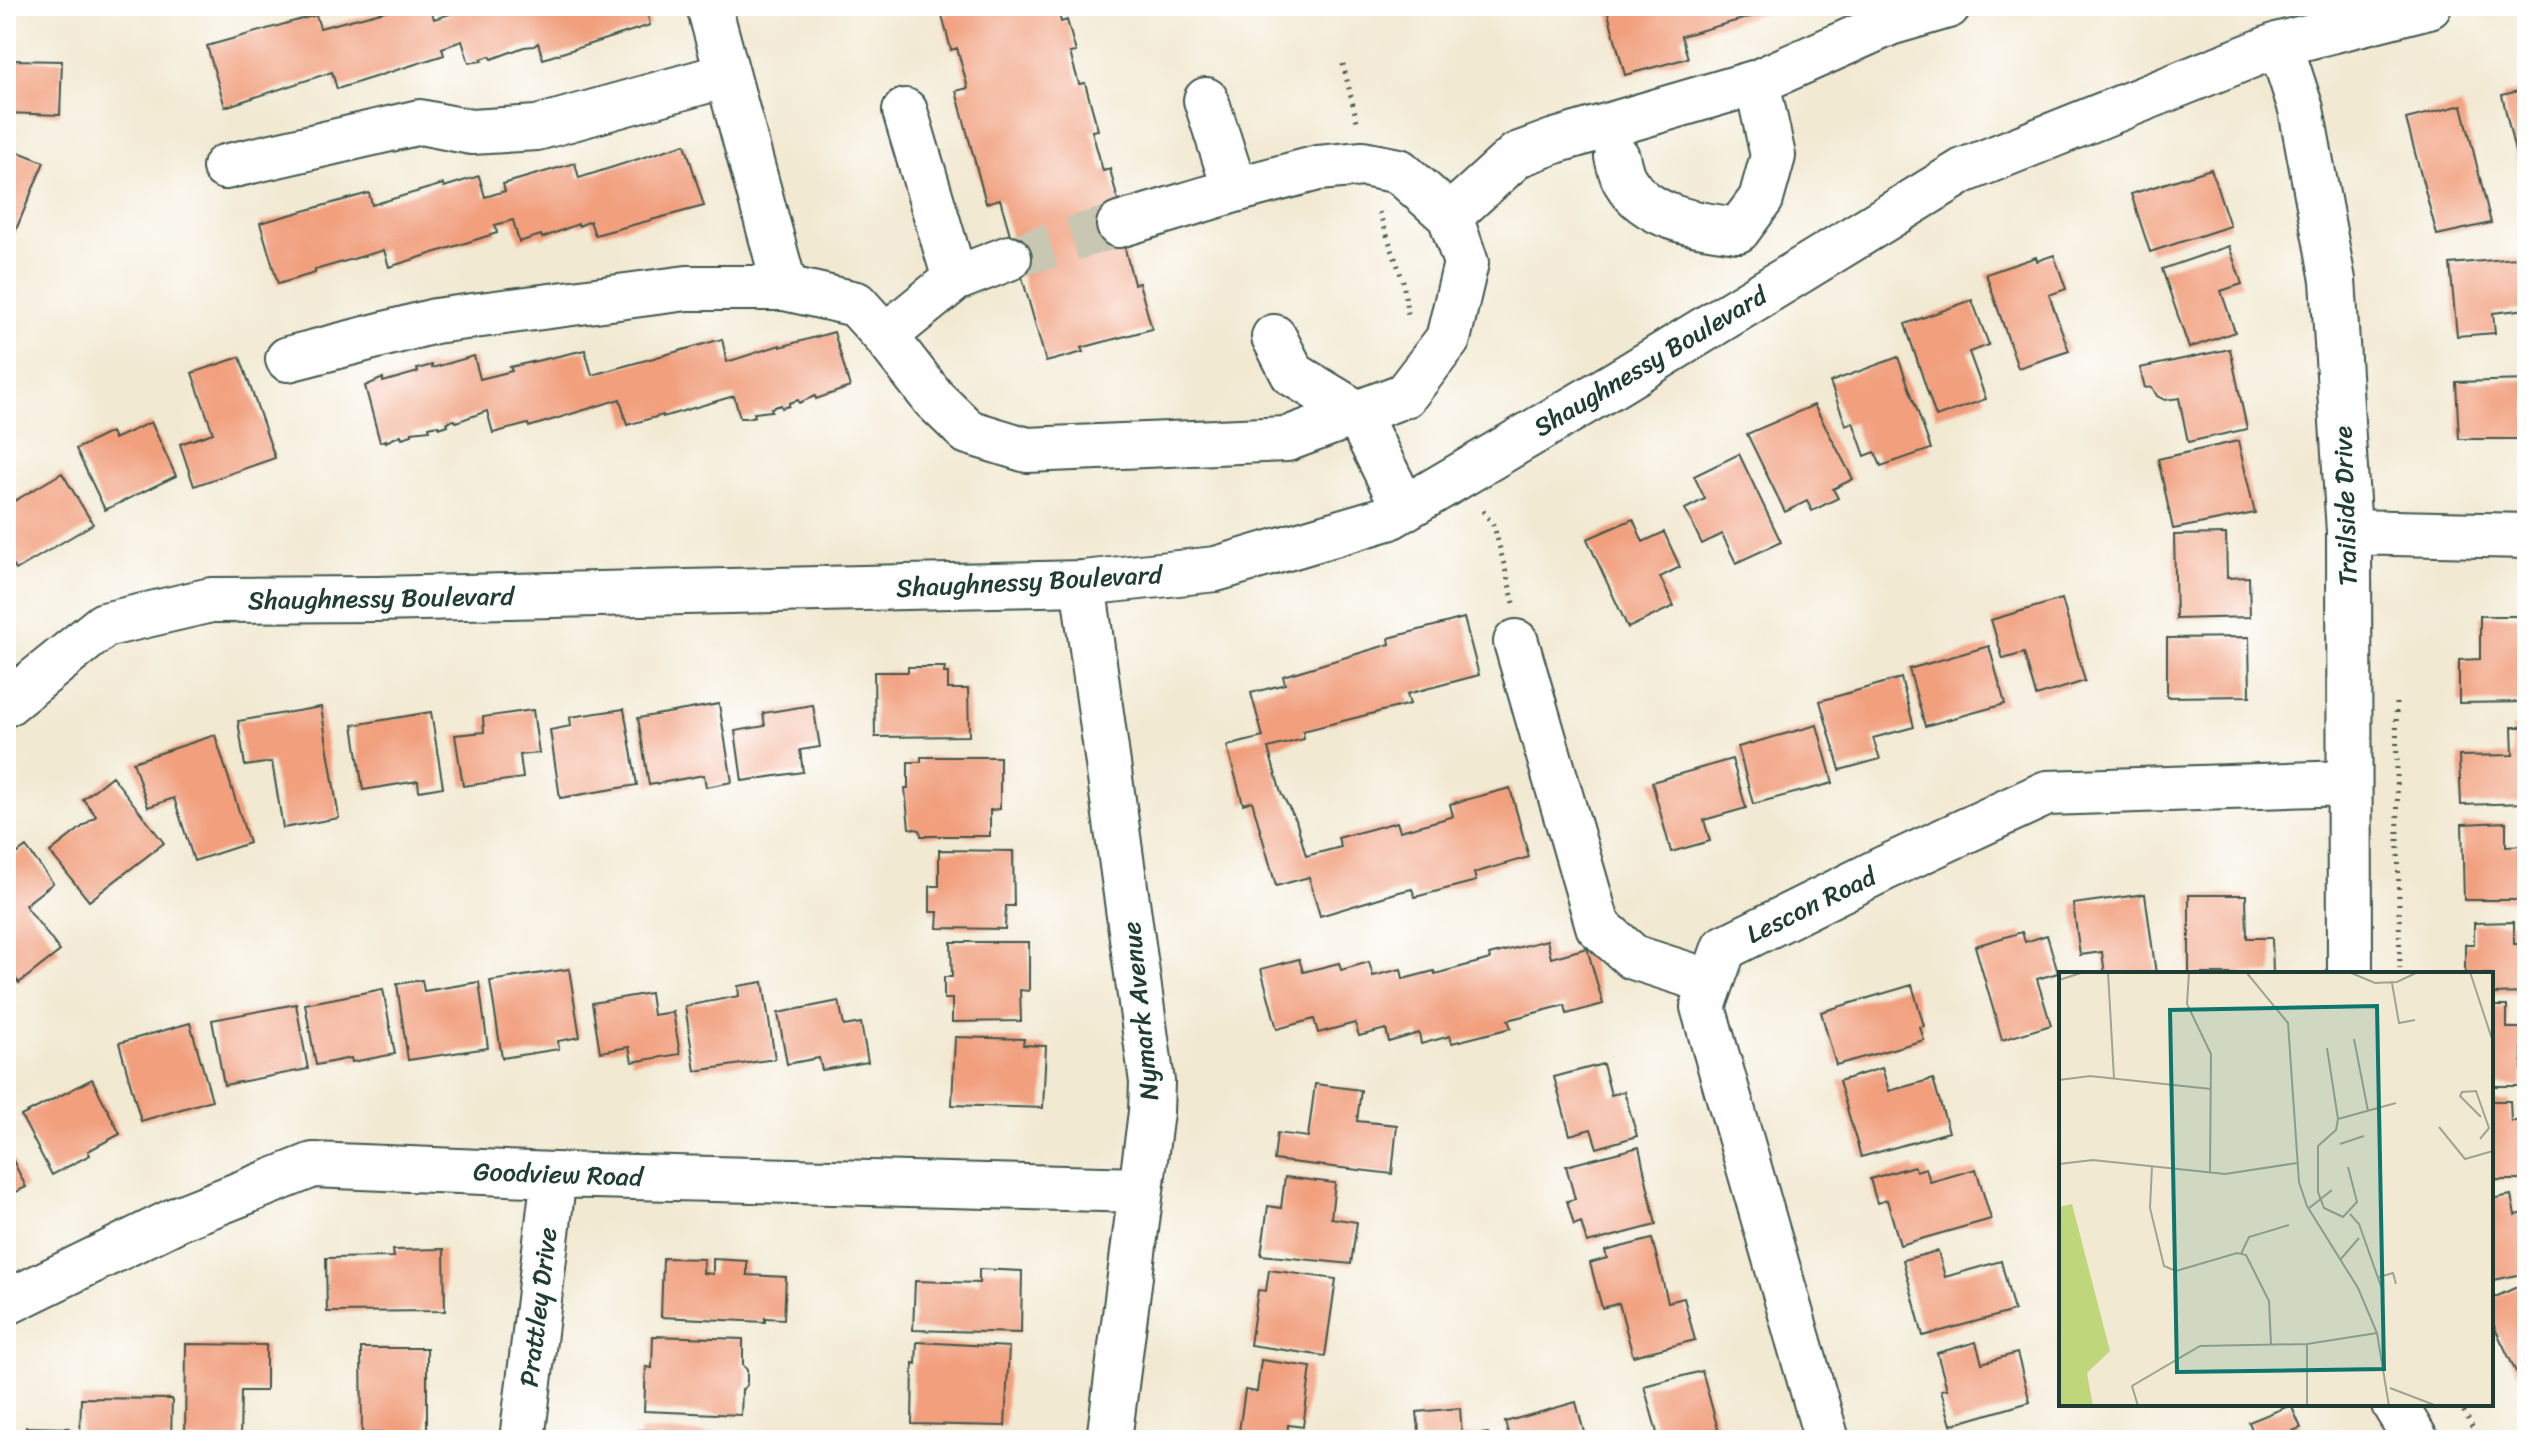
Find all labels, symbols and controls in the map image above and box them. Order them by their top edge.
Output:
street label: Shaughnessy Boulevard [1524,272,1778,449]
street label: Trailside Drive [2319,425,2371,587]
street label: Shaughnessy Boulevard [895,551,1165,611]
street label: Shaughnessy Boulevard [248,573,517,623]
street label: Lescon Road [1738,853,1886,956]
street label: Nymark Avenue [1108,919,1172,1103]
inset map [2059,972,2493,1406]
street label: Goodview Road [473,1148,646,1200]
street label: Prattley Drive [505,1224,571,1390]

